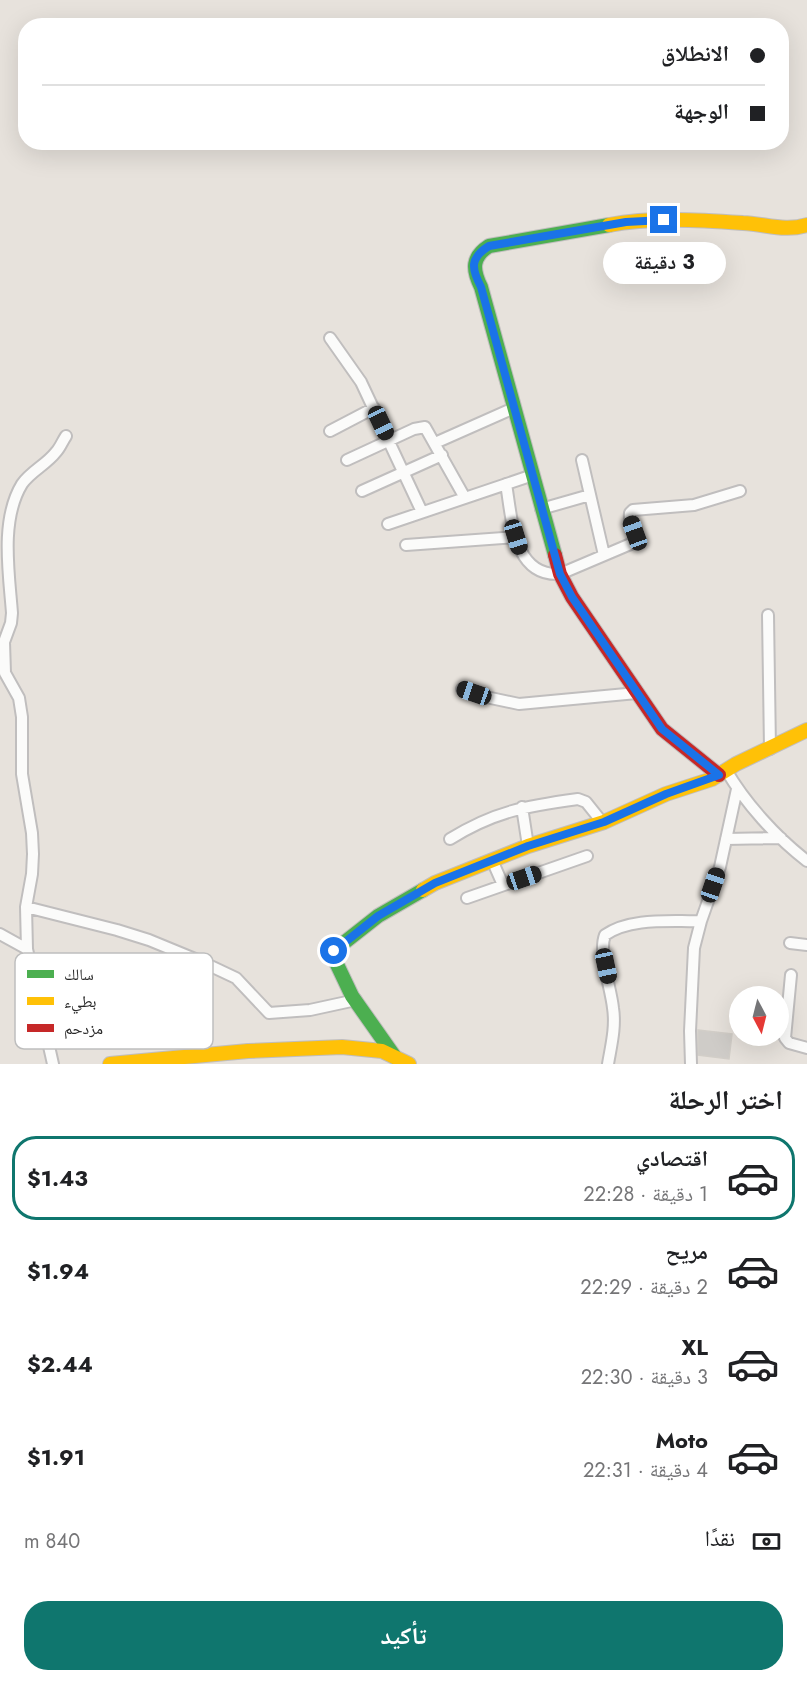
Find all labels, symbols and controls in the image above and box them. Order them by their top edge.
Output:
text: الانطلاق [661,37,729,69]
text: الوجهة [674,95,729,127]
route end [650,206,677,233]
callout: 3 دقيقة [602,241,726,283]
text: 3 دقيقة [634,248,695,277]
car [365,403,397,443]
car [620,513,650,553]
car [502,517,530,557]
car [454,679,494,707]
car [504,864,544,892]
car [699,865,727,905]
route start [320,937,347,964]
car [593,947,619,985]
legend [15,953,213,1049]
text: سالك [64,963,94,986]
north arrow [729,986,789,1046]
map controls [729,986,789,1046]
text: بطيء [64,990,96,1014]
text: مزدحم [64,1017,103,1040]
text: اختر الرحلة [668,1080,783,1119]
text: اقتصادي [636,1142,708,1174]
icon: car [726,1151,780,1205]
text: $1.43 [27,1162,88,1194]
text: 1 دقيقة · 22:28 [583,1180,708,1209]
text: مريح [665,1235,708,1267]
icon: car [726,1244,780,1298]
text: $1.94 [27,1255,89,1287]
text: 2 دقيقة · 22:29 [580,1273,708,1302]
text: XL [681,1331,708,1363]
icon: car [726,1337,780,1391]
text: $2.44 [27,1348,93,1380]
text: 3 دقيقة · 22:30 [581,1363,708,1392]
text: Moto [655,1424,708,1456]
icon: car [726,1430,780,1484]
text: $1.91 [27,1441,85,1473]
text: 4 دقيقة · 22:31 [583,1456,708,1485]
text: نقدًا [705,1522,735,1554]
icon: cash [750,1525,783,1558]
text: 840 m [24,1527,80,1556]
button: تأكيد [24,1601,783,1670]

